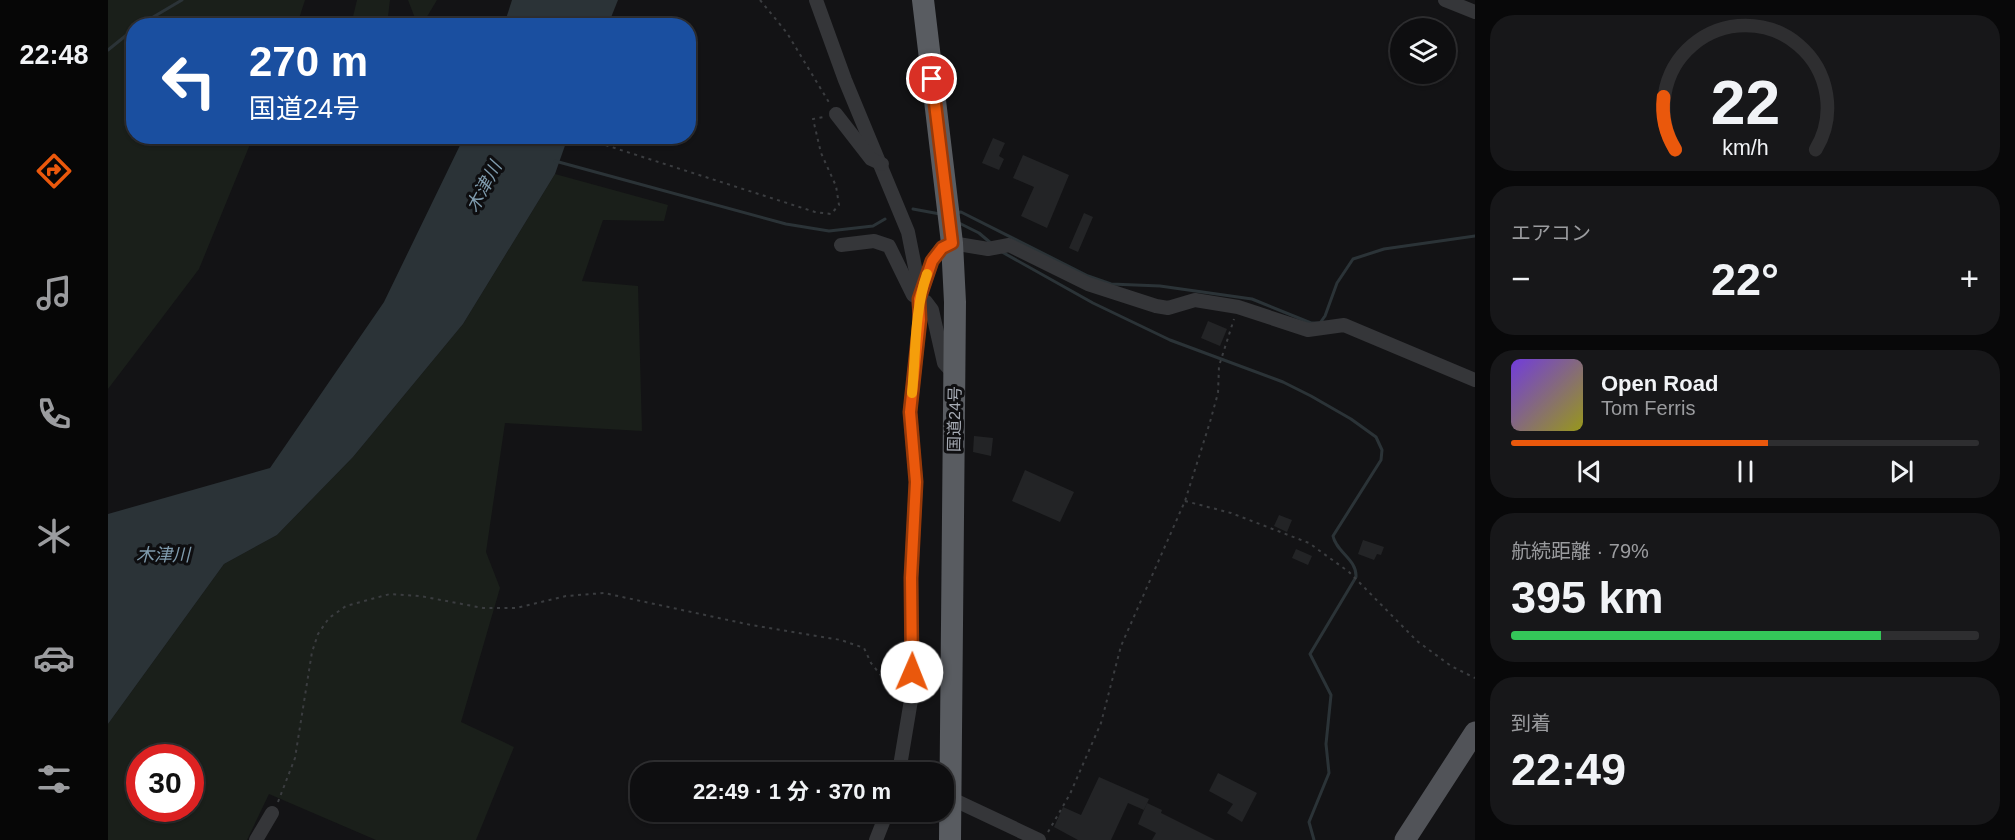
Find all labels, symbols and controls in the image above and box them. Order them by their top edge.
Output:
map controls [1390,18,1456,84]
button: layers [1390,18,1456,84]
text: 270 m [249,38,368,85]
text: 22:48 [19,40,89,70]
icon: left [150,42,228,120]
pin [906,53,957,104]
icon: arrive [915,62,948,95]
text: 22 [1710,68,1780,137]
text: 国道24号 [249,94,360,124]
text: km/h [1722,136,1768,160]
icon: directions [33,150,75,192]
water label: 木津川 [462,157,506,216]
text: エアコン [1511,222,1591,244]
text: 22° [1711,254,1779,305]
text: − [1511,260,1530,297]
text: + [1960,260,1979,297]
icon: music [33,272,75,314]
text: Open Road [1601,371,1718,396]
street label: 国道24号 [945,386,964,452]
icon: phone [33,393,75,435]
text: Tom Ferris [1601,397,1695,419]
icon: previous [1573,455,1606,488]
icon: pause [1729,455,1762,488]
icon: next [1885,455,1918,488]
icon: climate [33,515,75,557]
text: 航続距離 · 79% [1511,540,1649,562]
water label: 木津川 [136,545,192,565]
text: 395 km [1511,572,1664,623]
icon: car [33,637,75,679]
position arrow [880,640,944,704]
text: 到着 [1511,712,1551,734]
speed limit sign: 30 [126,744,204,822]
text: 22:49 [1511,744,1626,795]
icon: filters [33,758,75,800]
text: 22:49 · 1 分 · 370 m [693,779,891,804]

